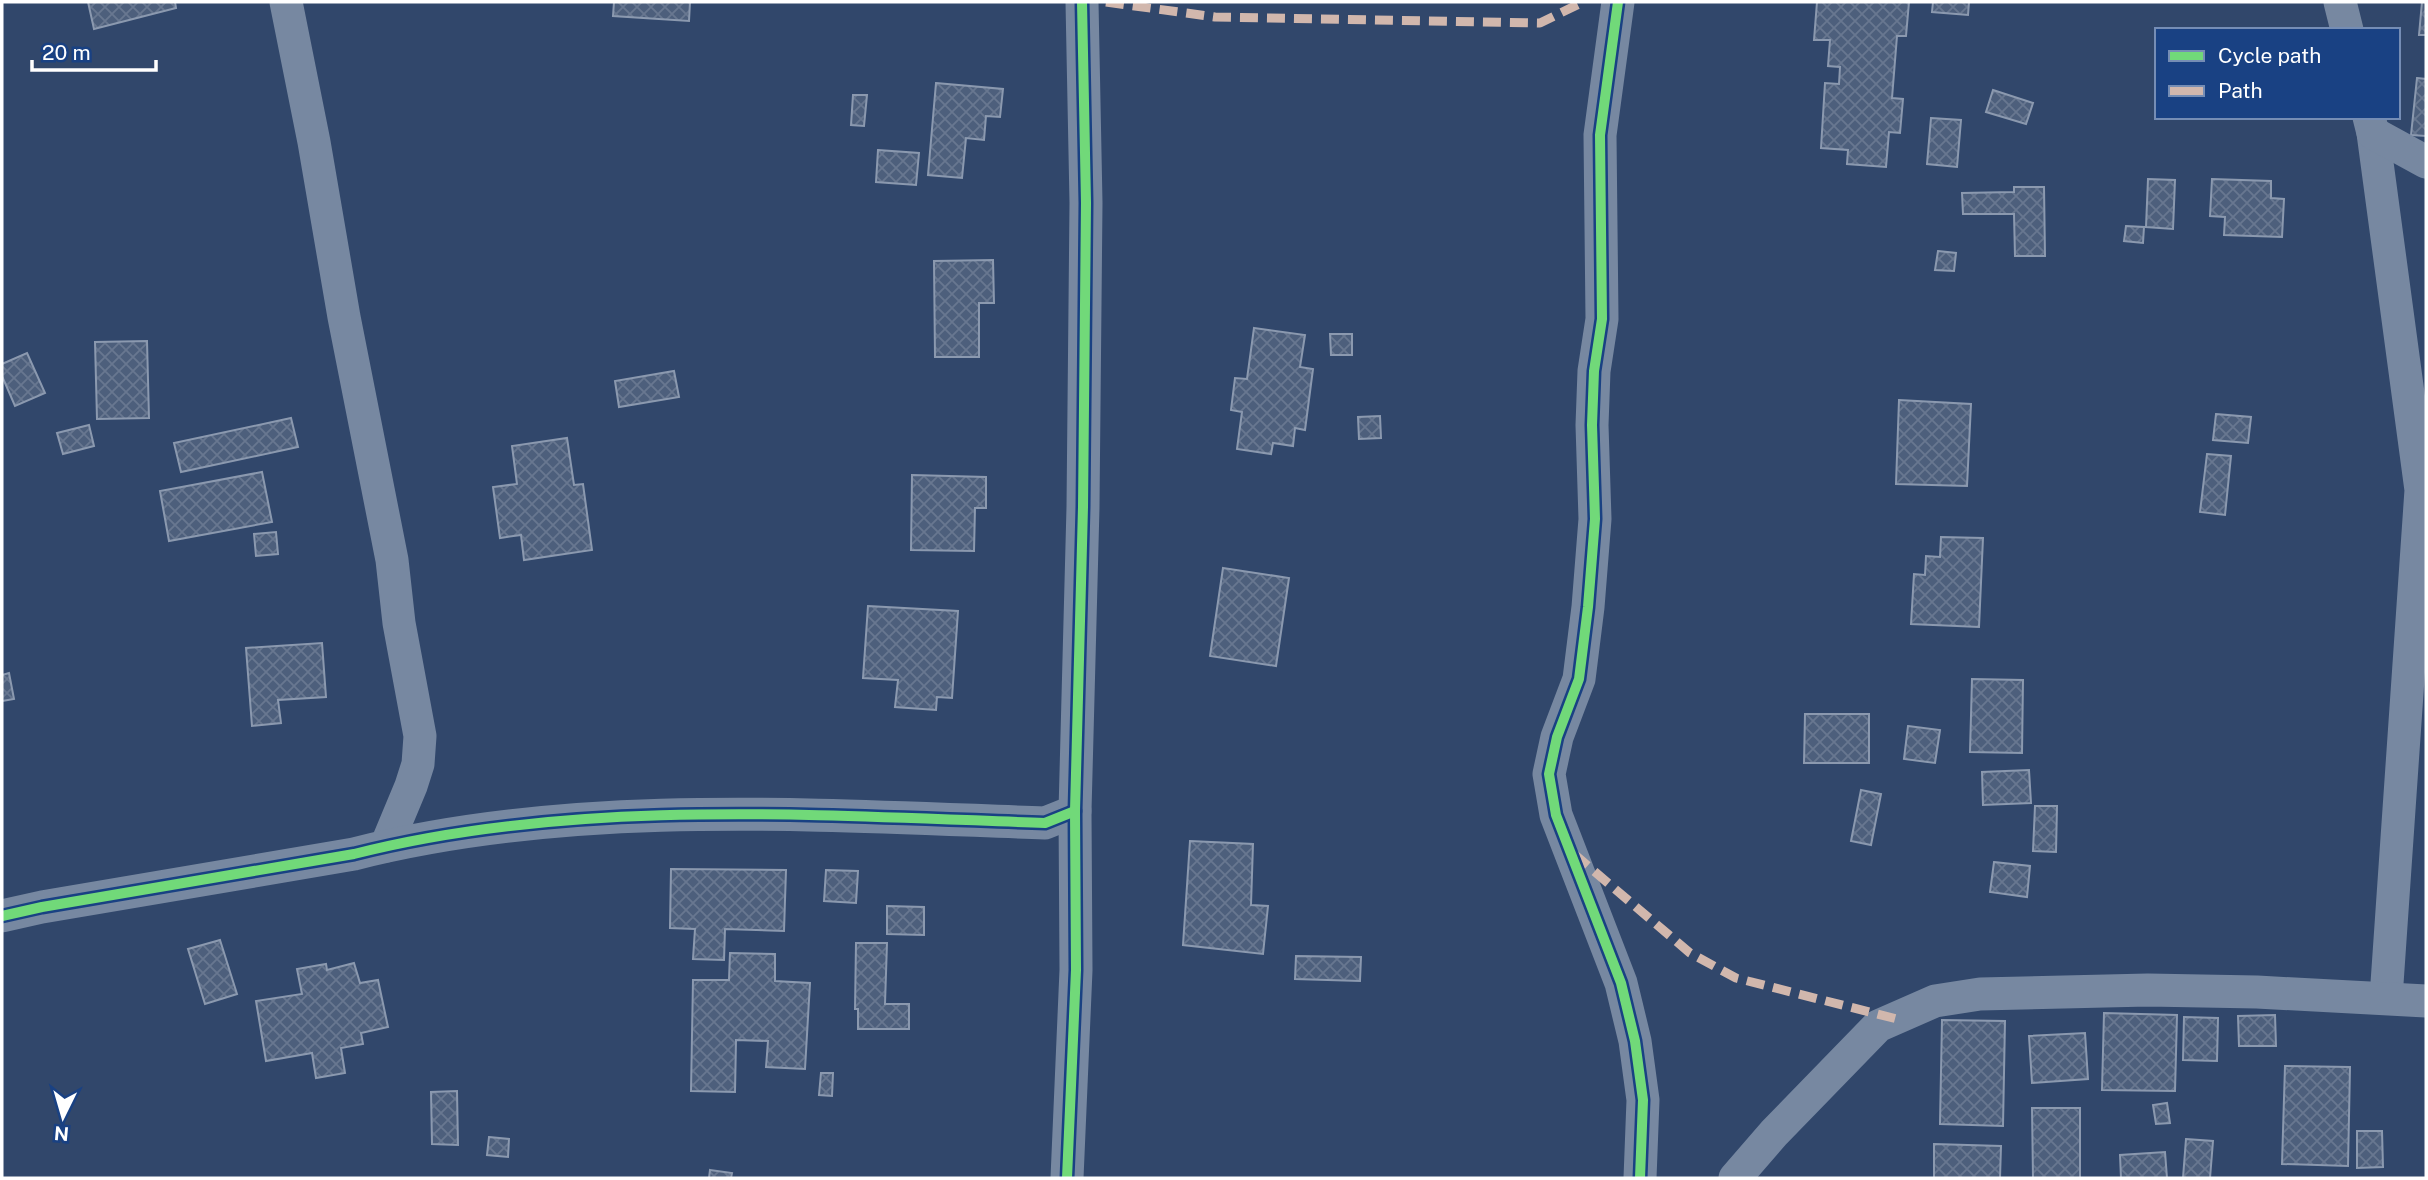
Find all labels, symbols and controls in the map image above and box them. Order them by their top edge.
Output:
scale bar [32,28,156,72]
legend [2155,28,2400,119]
text: 20 m [42,40,91,65]
text: Cycle path [2218,43,2321,68]
text: Path [2218,78,2263,103]
north arrow [28,1082,98,1152]
text: N [53,1122,70,1146]

